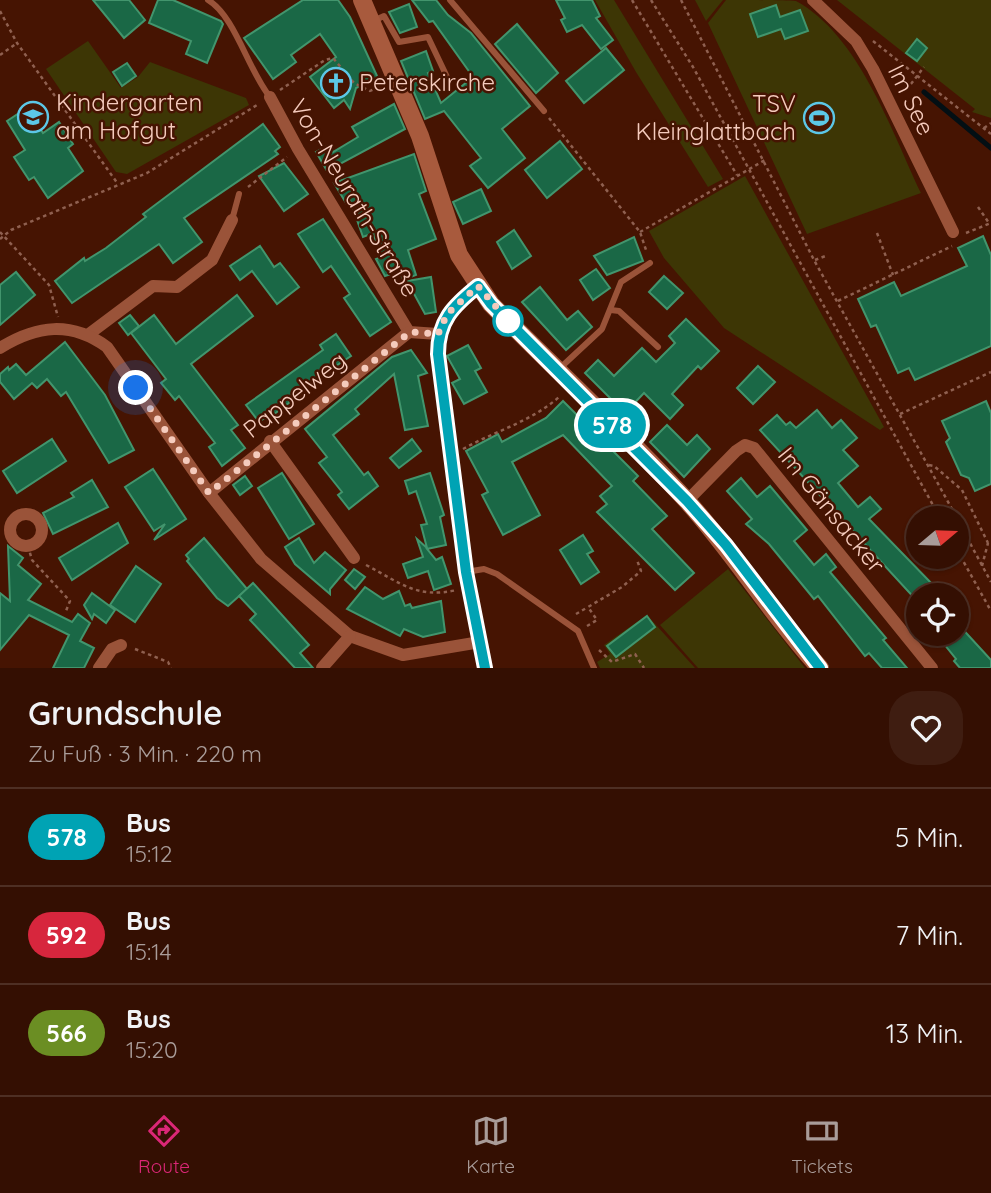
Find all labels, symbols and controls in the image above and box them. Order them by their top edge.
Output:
street label: Im See [882,59,942,140]
church icon: Peterskirche [319,66,353,100]
place label: Peterskirche [359,67,495,97]
place label: Kindergarten am Hofgut [56,87,202,145]
place label: TSV Kleinglattbach [635,88,796,146]
street label: Von-Neurath-Straße [284,93,426,302]
school or university icon: Kindergarten am Hofgut [16,100,50,134]
sports icon: TSV Kleinglattbach [802,101,836,135]
unlabelled marker [493,306,523,336]
street label: Pappelweg [237,345,352,444]
your location [118,370,153,405]
line badge: 578 [572,402,652,448]
text: 578 [592,410,632,440]
street label: Im Gänsacker [772,440,892,578]
north arrow [906,506,970,569]
map controls [906,506,969,646]
button: locate [906,583,969,646]
button: heart [889,691,963,765]
text: Grundschule [28,692,222,733]
text: Zu Fuß · 3 Min. · 220 m [28,739,262,768]
text: Bus [126,806,171,839]
text: 5 Min. [895,821,963,854]
text: 578 [46,822,87,852]
text: 15:12 [126,839,173,868]
text: Bus [126,904,171,937]
text: 7 Min. [896,919,963,952]
text: 592 [46,920,87,950]
text: 15:14 [126,937,172,966]
text: Bus [126,1002,171,1035]
text: 13 Min. [886,1017,963,1050]
text: 566 [46,1018,87,1048]
text: 15:20 [126,1035,178,1064]
tab: Route [138,1112,190,1178]
tab: Karte [466,1112,515,1178]
tab: Tickets [791,1112,853,1178]

